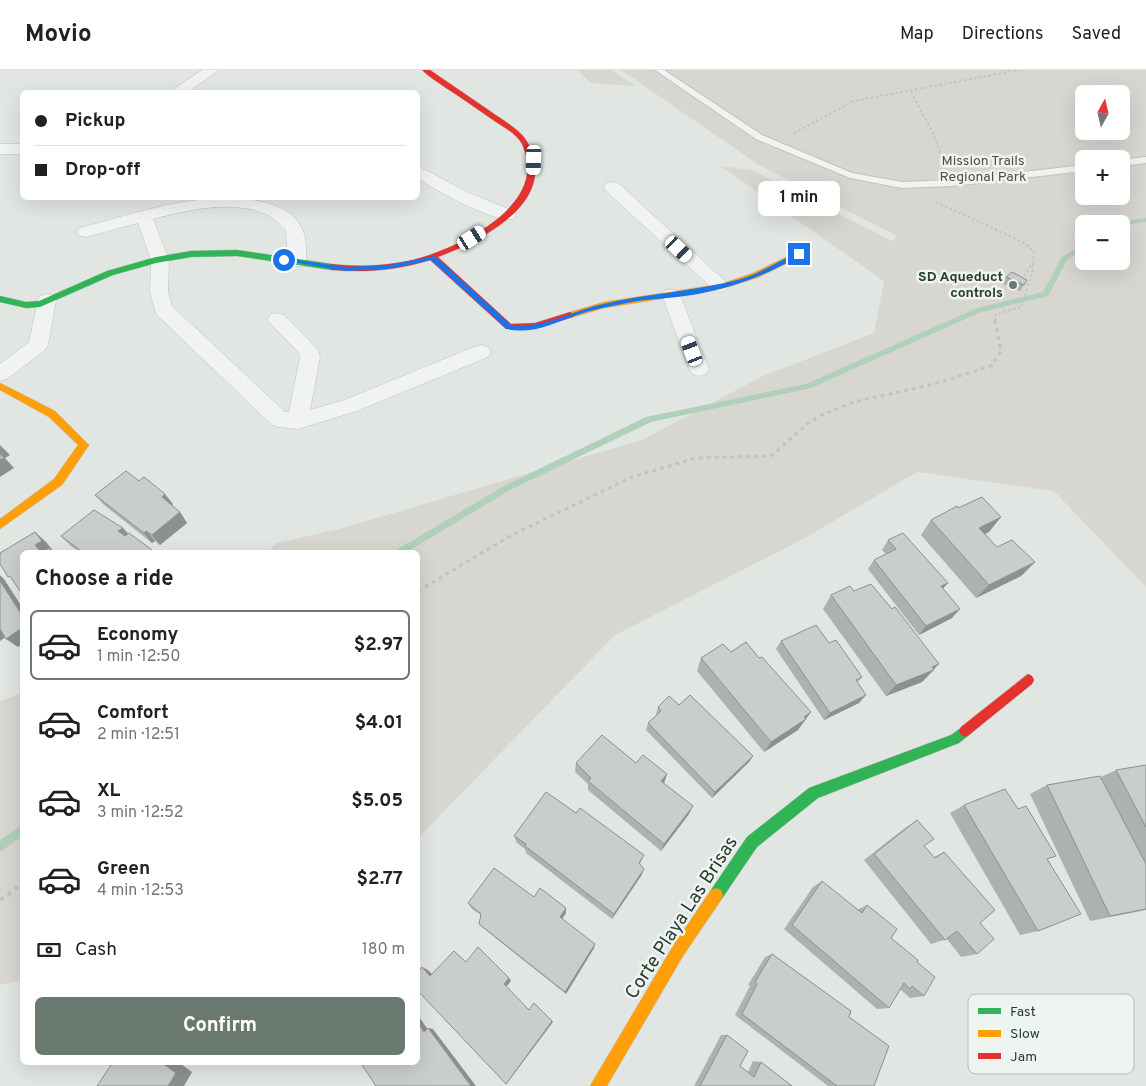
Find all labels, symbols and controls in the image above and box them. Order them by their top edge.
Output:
text: Movio [25,20,92,50]
text: Map [900,23,934,46]
text: Directions [962,23,1044,46]
text: Saved [1072,23,1121,46]
north arrow [1075,85,1130,140]
map controls [1075,85,1130,270]
text: Pickup [65,109,125,133]
car [525,145,542,175]
button: + [1075,150,1130,205]
park label: Mission Trails Regional Park [939,153,1027,186]
text: Drop-off [65,158,140,182]
callout: 1 min [758,181,840,216]
text: 1 min [780,188,818,208]
button: − [1075,215,1130,270]
car [455,224,488,252]
car [662,233,695,265]
route end [788,243,810,265]
route start [273,249,295,271]
place label: SD Aqueduct controls [918,269,1003,302]
marker: SD Aqueduct controls [1007,279,1019,291]
car [679,334,704,368]
text: Choose a ride [35,566,173,593]
icon: car [37,623,82,668]
text: Economy [97,623,178,647]
text: $2.97 [354,633,403,657]
text: 1 min · 12:50 [97,647,180,667]
icon: car [37,701,82,746]
text: Comfort [97,701,169,725]
text: $4.01 [355,711,403,735]
text: 2 min · 12:51 [97,725,180,745]
icon: car [37,779,82,824]
text: XL [97,779,120,803]
text: $5.05 [351,789,403,813]
text: 3 min · 12:52 [97,803,184,823]
street label: Corte Playa Las Brisas [620,832,744,1004]
icon: car [37,857,82,902]
text: Green [97,857,150,881]
text: $2.77 [357,867,403,891]
text: 4 min · 12:53 [97,881,184,901]
icon: cash [35,936,63,964]
text: Cash [75,938,117,962]
text: 180 m [362,940,405,960]
legend [968,994,1134,1074]
button: Confirm [35,997,405,1055]
text: Fast [1010,1004,1036,1021]
text: Slow [1010,1026,1040,1043]
text: Jam [1010,1049,1037,1066]

